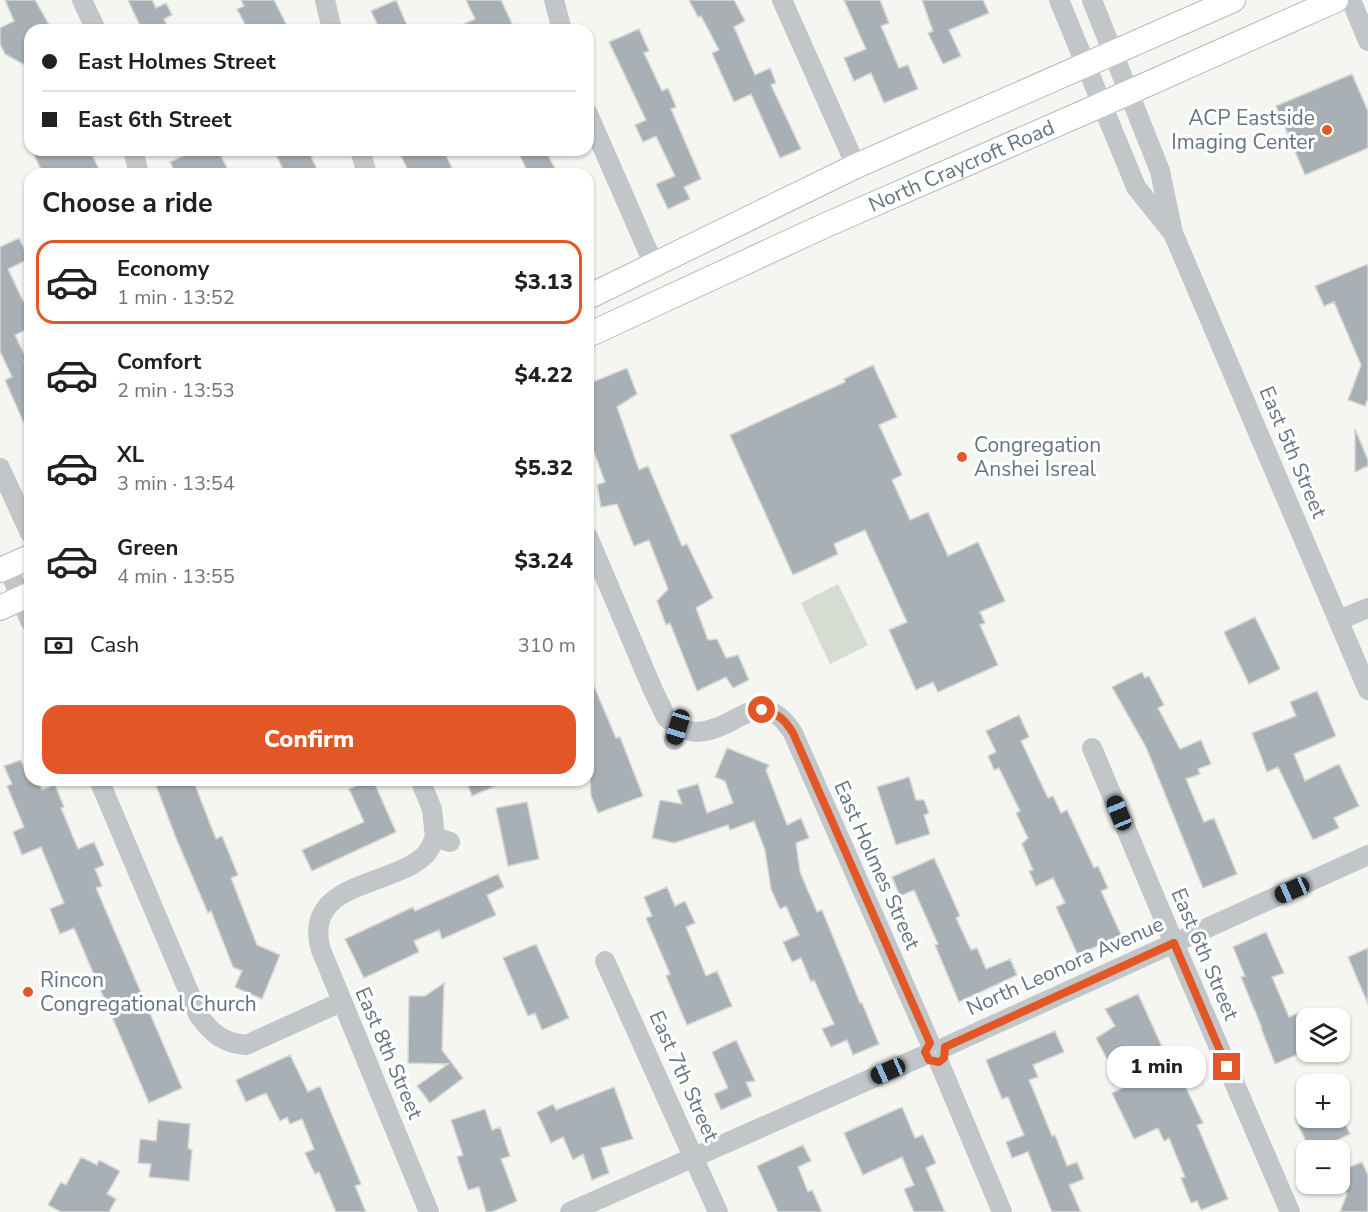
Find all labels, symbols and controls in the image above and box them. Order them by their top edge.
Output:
text: East Holmes Street [78,47,276,77]
place label: ACP Eastside Imaging Center [1171,104,1315,156]
text: East 6th Street [78,105,231,135]
street label: North Craycroft Road [864,113,1059,219]
marker: ACP Eastside Imaging Center [1320,123,1334,137]
text: Choose a ride [42,185,213,222]
text: Economy [117,254,209,284]
icon: car [45,255,99,309]
text: $3.13 [514,267,573,297]
text: 1 min · 13:52 [117,284,235,311]
text: Comfort [117,347,201,377]
icon: car [45,348,99,402]
text: $4.22 [514,360,573,390]
text: 2 min · 13:53 [117,377,235,404]
street label: East 5th Street [1253,382,1334,523]
place label: Congregation Anshei Isreal [974,431,1101,483]
text: XL [117,440,144,470]
icon: car [45,441,99,495]
marker: Congregation Anshei Isreal [955,450,969,464]
text: $5.32 [514,453,573,483]
text: 3 min · 13:54 [117,470,235,497]
text: Green [117,533,178,563]
icon: car [45,534,99,588]
text: $3.24 [514,546,573,576]
text: 4 min · 13:55 [117,563,235,590]
icon: cash [42,629,75,662]
text: Cash [90,630,139,660]
text: 310 m [518,632,576,659]
route start [748,696,775,723]
button: Confirm [42,705,576,774]
car [664,707,692,747]
street label: East Holmes Street [827,776,927,954]
car [1104,793,1134,833]
car [1272,874,1312,906]
street label: East 6th Street [1165,884,1246,1025]
street label: North Leonora Avenue [962,910,1168,1022]
place label: Rincon Congregational Church [40,966,257,1018]
street label: East 8th Street [349,983,430,1124]
marker: Rincon Congregational Church [21,985,35,999]
street label: East 7th Street [643,1006,726,1146]
map controls [1296,1008,1350,1194]
button: layers [1296,1008,1350,1062]
callout: 1 min [1107,1046,1206,1088]
text: 1 min [1130,1053,1183,1080]
route end [1213,1053,1240,1080]
car [868,1055,908,1087]
button: + [1296,1074,1350,1128]
button: − [1296,1140,1350,1194]

